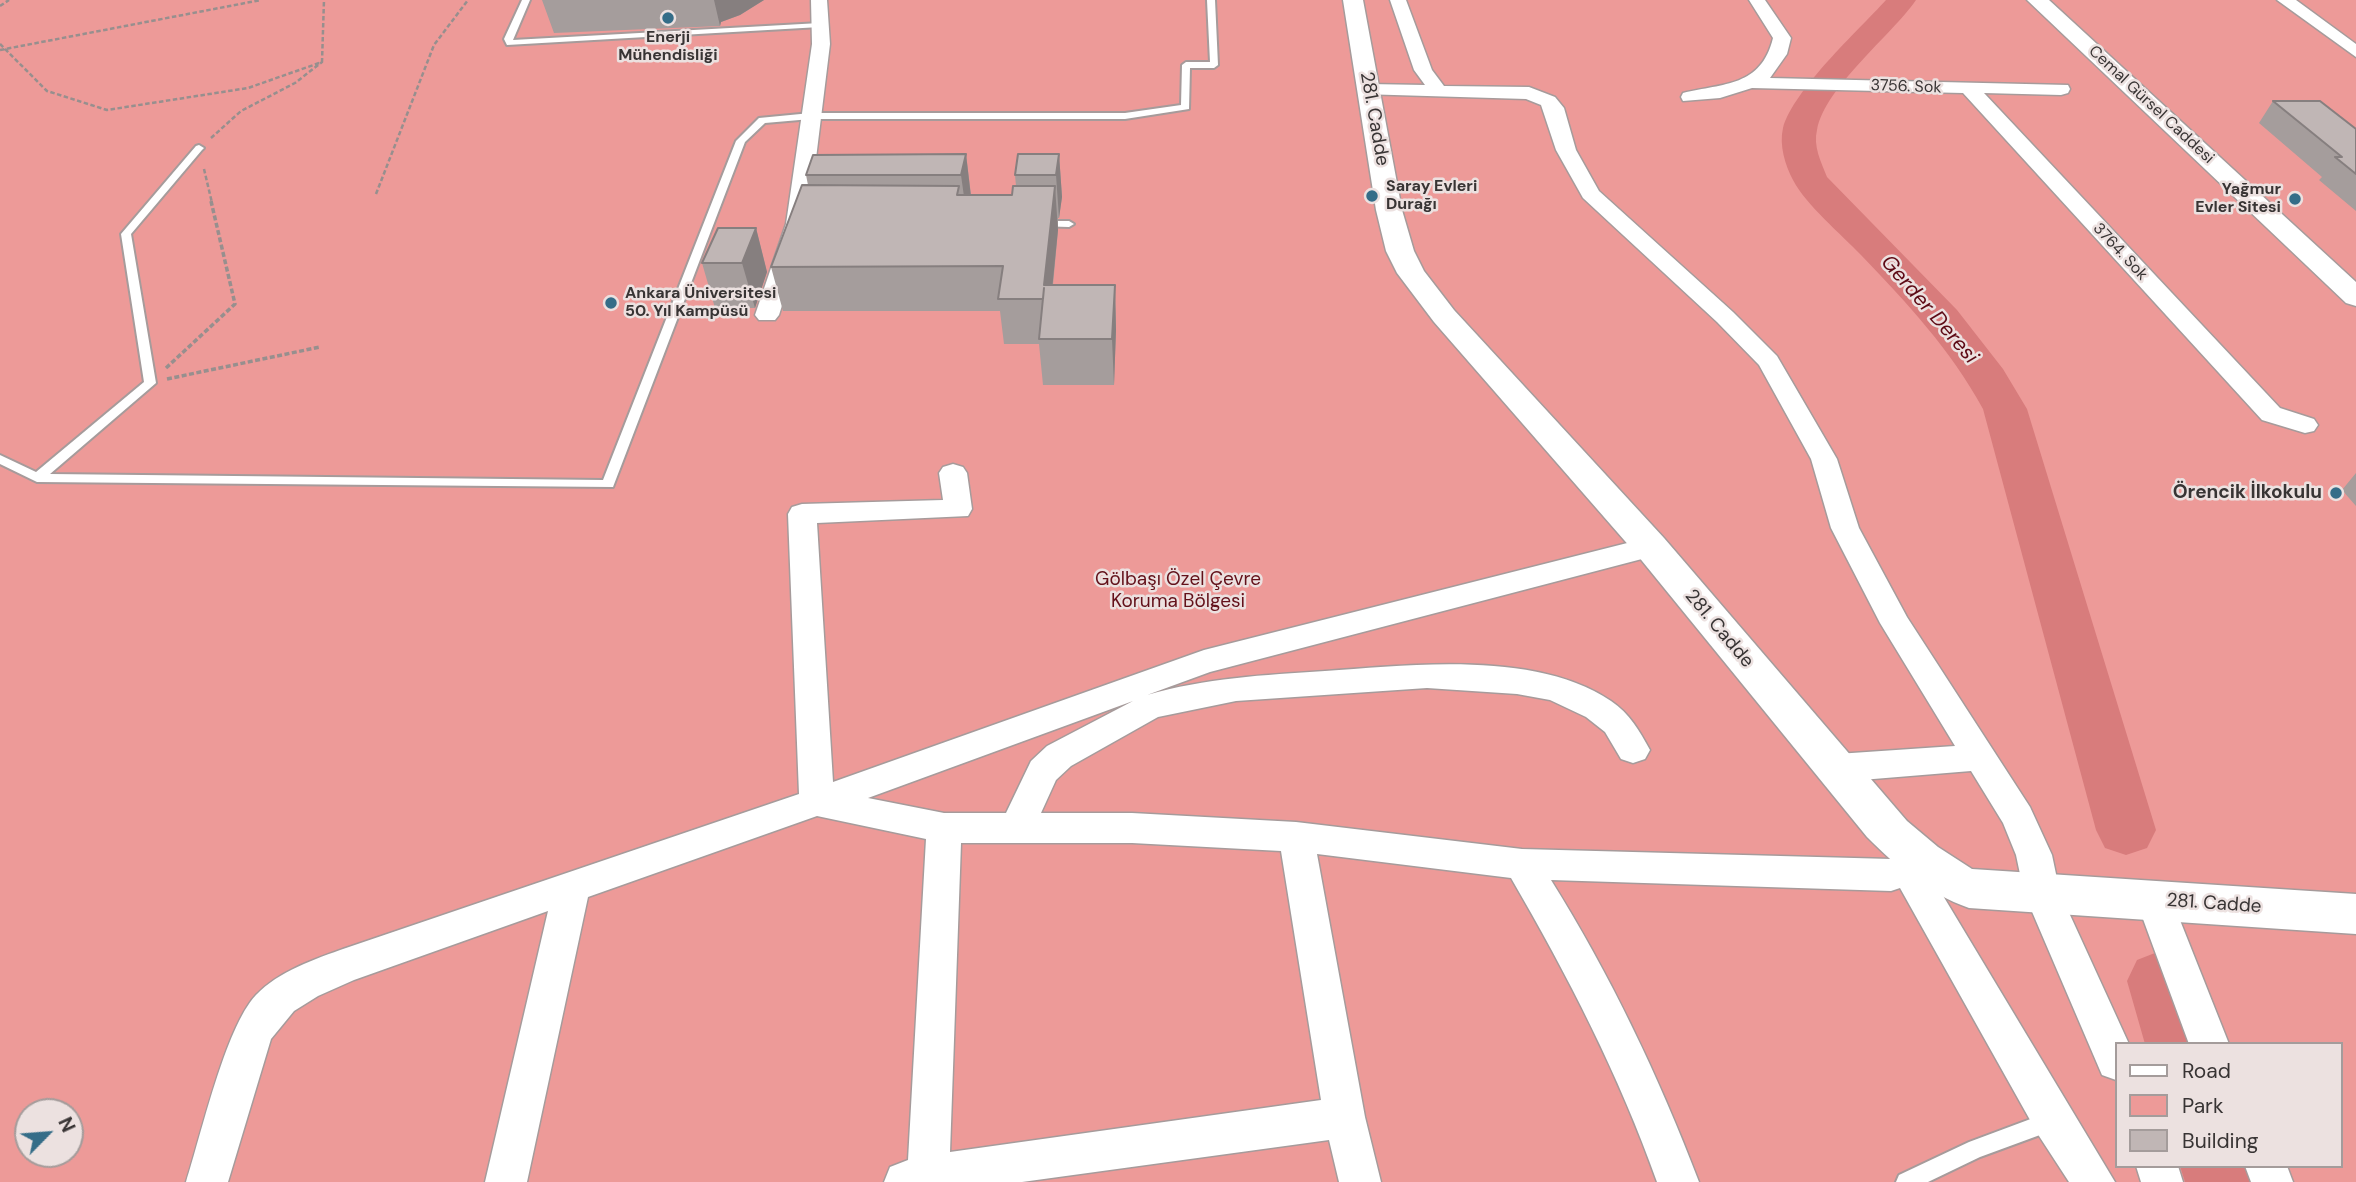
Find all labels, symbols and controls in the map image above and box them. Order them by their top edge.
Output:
marker: Enerji Mühendisliği [660,10,676,26]
place label: Enerji Mühendisliği [618,28,718,66]
street label: Cemal Gürsel Caddesi [2084,42,2218,168]
street label: 281. Cadde [1355,70,1393,168]
street label: 3756. Sok [1870,76,1942,98]
place label: Saray Evleri Durağı [1386,177,1477,215]
place label: Yağmur Evler Sitesi [2195,180,2281,218]
marker: Saray Evleri Durağı [1364,188,1380,204]
marker: Yağmur Evler Sitesi [2287,191,2303,207]
street label: 3764. Sok [2089,219,2151,285]
water label: Gerder Deresi [1875,250,1983,370]
place label: Ankara Üniversitesi 50. Yıl Kampüsü [625,284,776,322]
marker: Ankara Üniversitesi 50. Yıl Kampüsü [603,295,619,311]
place label: Örencik İlkokulu [2173,482,2322,504]
marker: Örencik İlkokulu [2328,485,2344,501]
park label: Gölbaşı Özel Çevre Koruma Bölgesi [1095,569,1261,613]
street label: 281. Cadde [1680,585,1758,673]
street label: 281. Cadde [2166,889,2262,919]
legend [2114,1042,2342,1168]
text: Road [2182,1057,2231,1085]
text: Park [2182,1092,2223,1120]
north arrow [14,1098,84,1168]
text: N [52,1113,81,1136]
text: Building [2182,1127,2258,1155]

